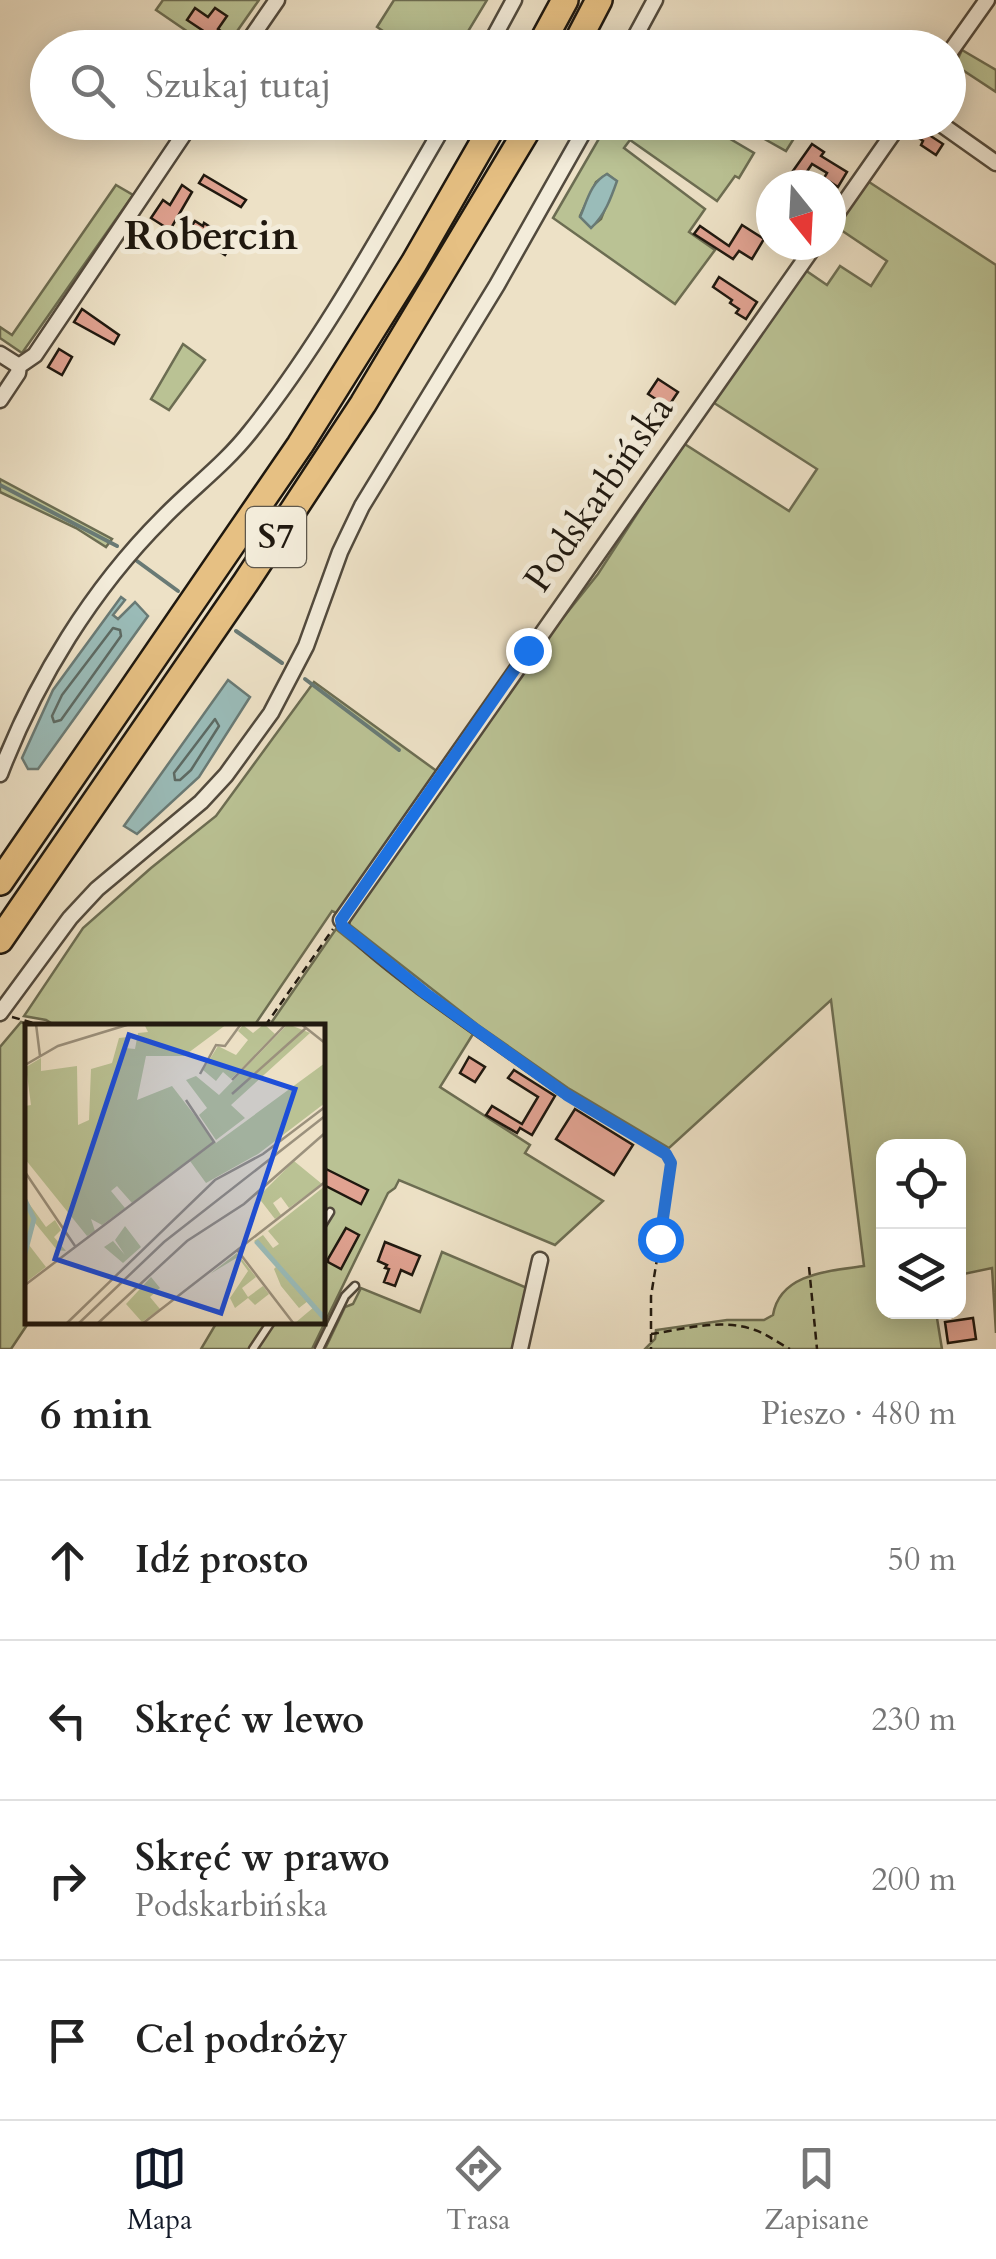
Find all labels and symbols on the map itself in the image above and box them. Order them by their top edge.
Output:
north arrow [756,170,846,260]
district label: Robercin [124,207,298,264]
street label: Podskarbińska [512,385,686,603]
road number: S7 [246,507,306,567]
route end [506,628,552,674]
inset map [25,1024,325,1324]
route start [638,1217,684,1263]

